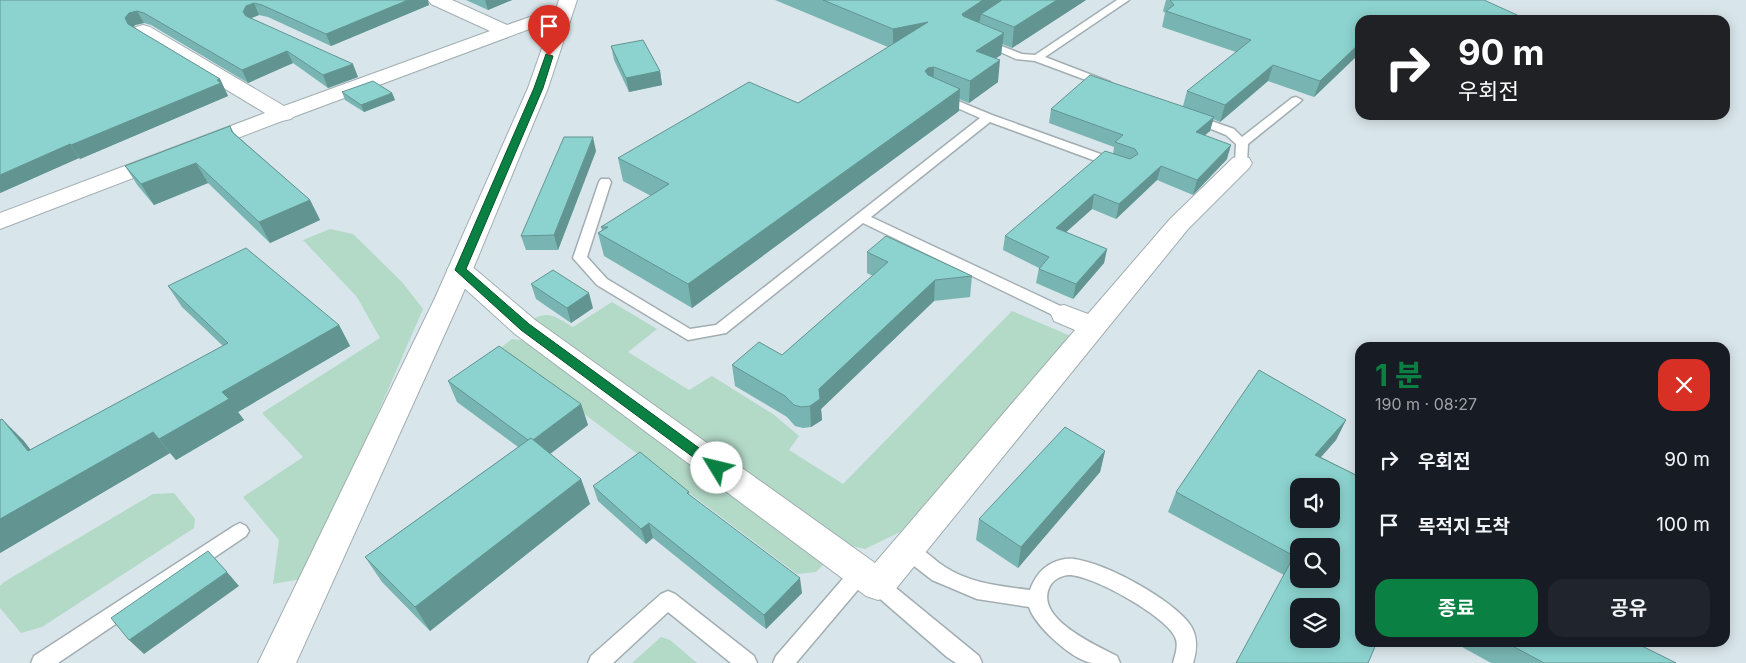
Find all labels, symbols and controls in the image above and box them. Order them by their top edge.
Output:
pin [528,5,570,56]
icon: arrive [535,12,563,40]
text: 90 m [1458,31,1545,73]
icon: right [1375,35,1440,100]
text: 우회전 [1458,78,1519,104]
text: 1 분 [1375,357,1423,393]
button: close [1658,359,1710,411]
text: 190 m · 08:27 [1375,394,1477,414]
position arrow [690,441,742,493]
icon: right [1375,446,1403,474]
text: 90 m [1664,448,1710,471]
text: 우회전 [1418,450,1470,473]
map controls [1290,478,1340,648]
button: sound [1290,478,1340,528]
icon: arrive [1375,511,1403,539]
text: 100 m [1656,513,1710,536]
text: 목적지 도착 [1418,515,1510,538]
button: search [1290,538,1340,588]
button: 종료 [1375,579,1538,637]
button: 공유 [1548,579,1710,637]
button: layers [1290,598,1340,648]

